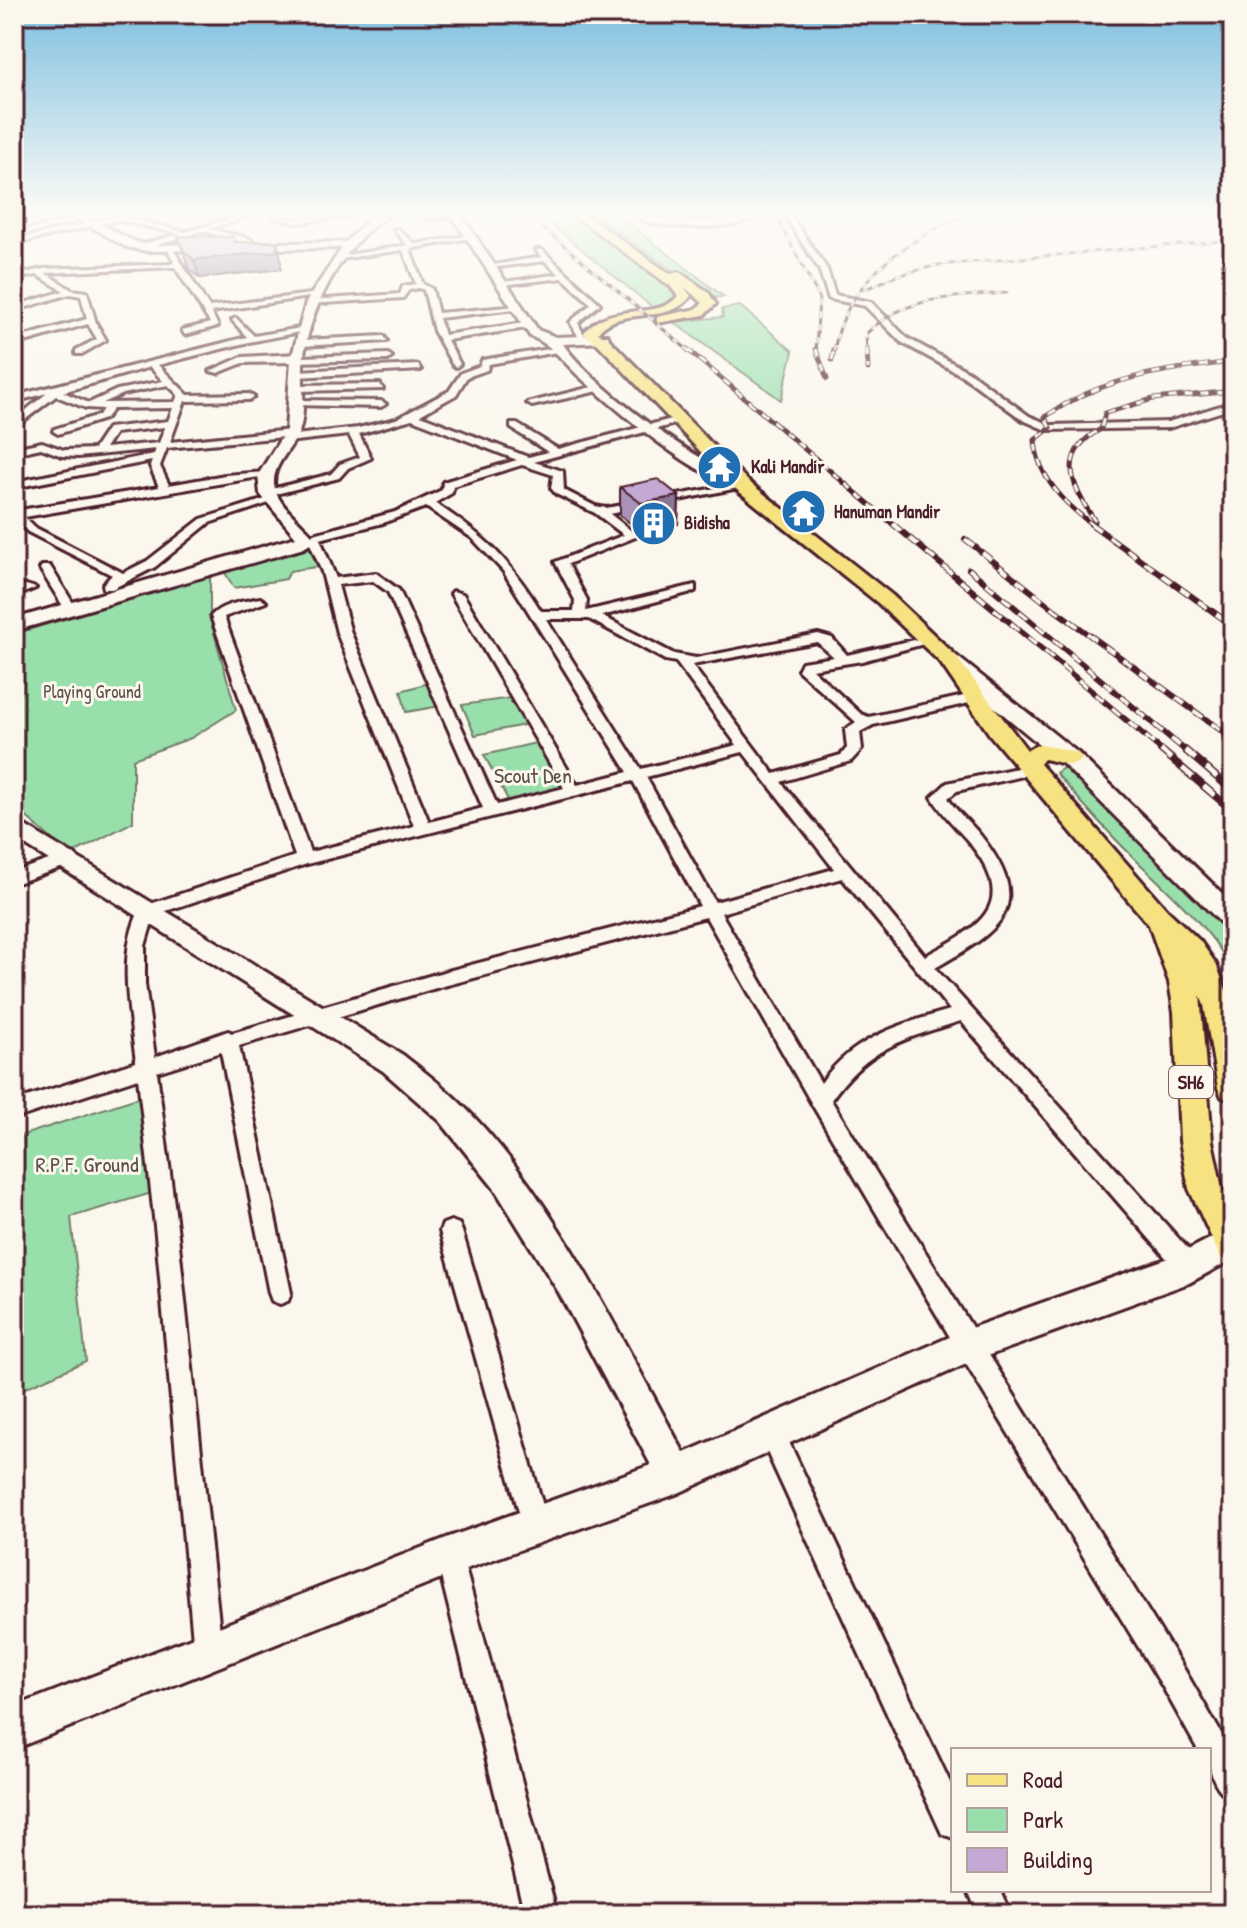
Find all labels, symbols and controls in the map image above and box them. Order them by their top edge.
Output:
temple icon: Kali Mandir [696,443,744,491]
place label: Kali Mandir [751,454,824,479]
temple icon: Hanuman Mandir [779,488,827,536]
building icon: Bidisha [629,499,677,547]
place label: Hanuman Mandir [834,499,940,524]
place label: Bidisha [684,510,731,535]
park label: Playing Ground [43,679,141,704]
park label: Scout Den [494,760,572,790]
road number: SH6 [1169,1066,1213,1098]
park label: R.P.F. Ground [35,1149,139,1179]
legend [951,1748,1211,1892]
text: Road [1023,1763,1062,1795]
text: Park [1023,1803,1063,1835]
text: Building [1023,1843,1093,1875]

